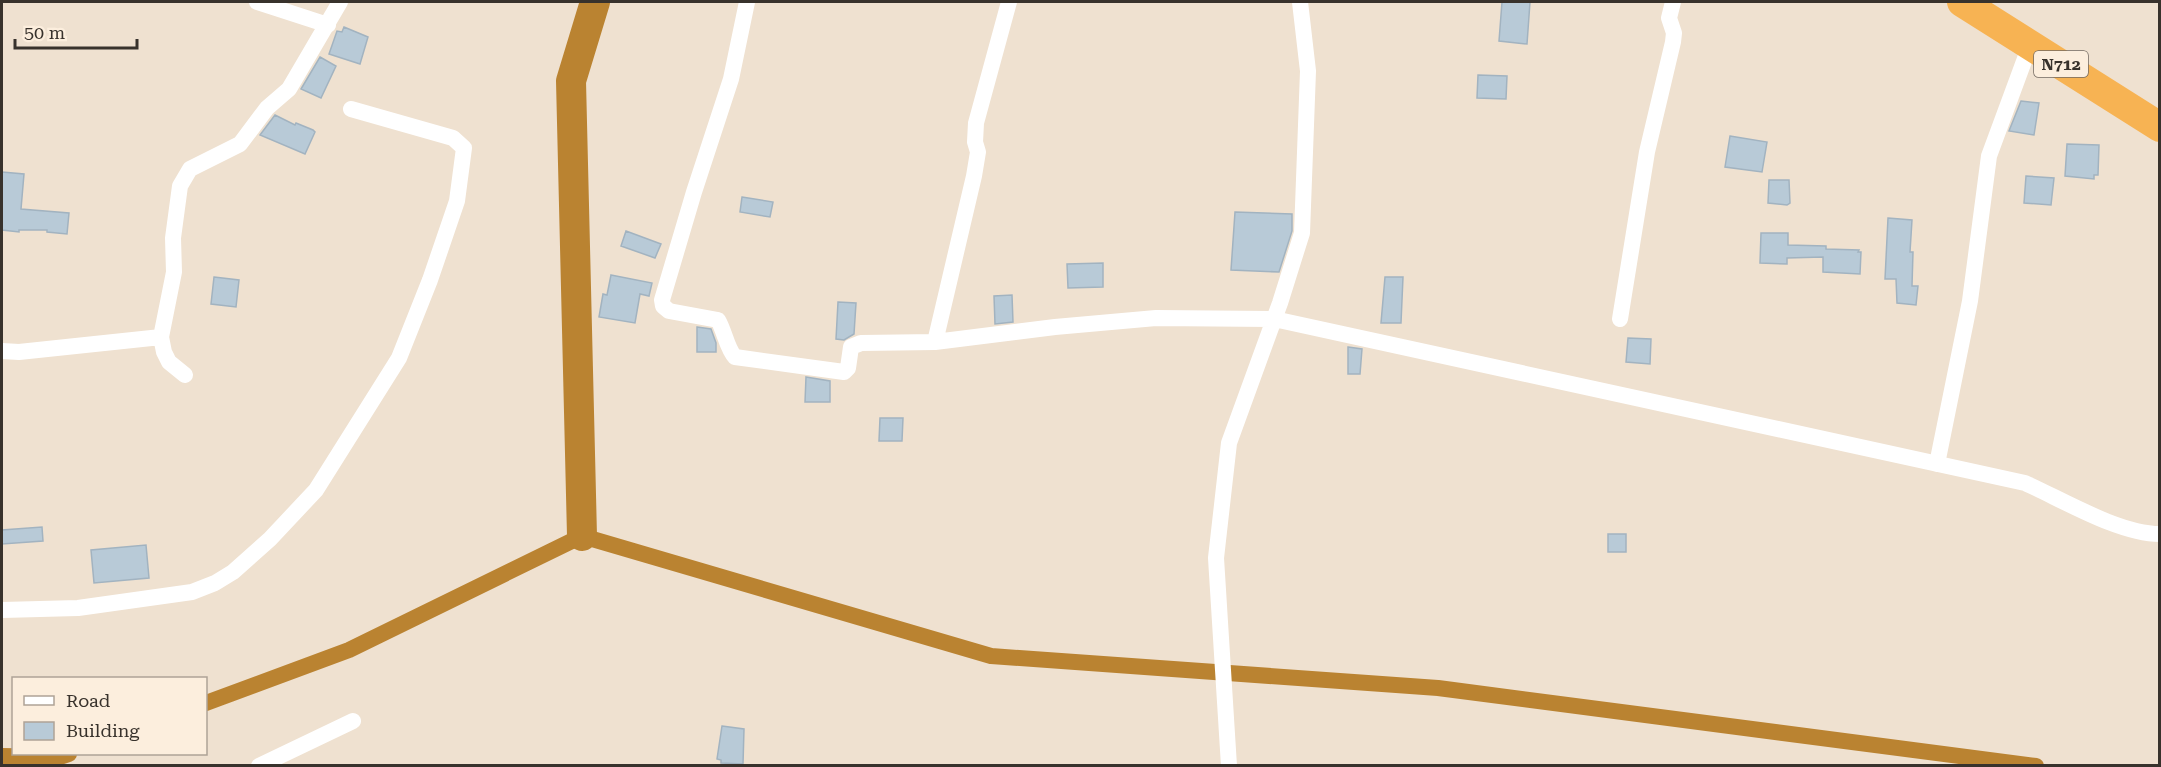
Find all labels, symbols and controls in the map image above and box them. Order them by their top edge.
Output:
scale bar [15,12,136,50]
text: 50 m [24,22,65,43]
road number: N712 [2034,51,2088,77]
legend [12,677,207,755]
text: Road [66,690,111,711]
text: Building [66,720,140,741]

